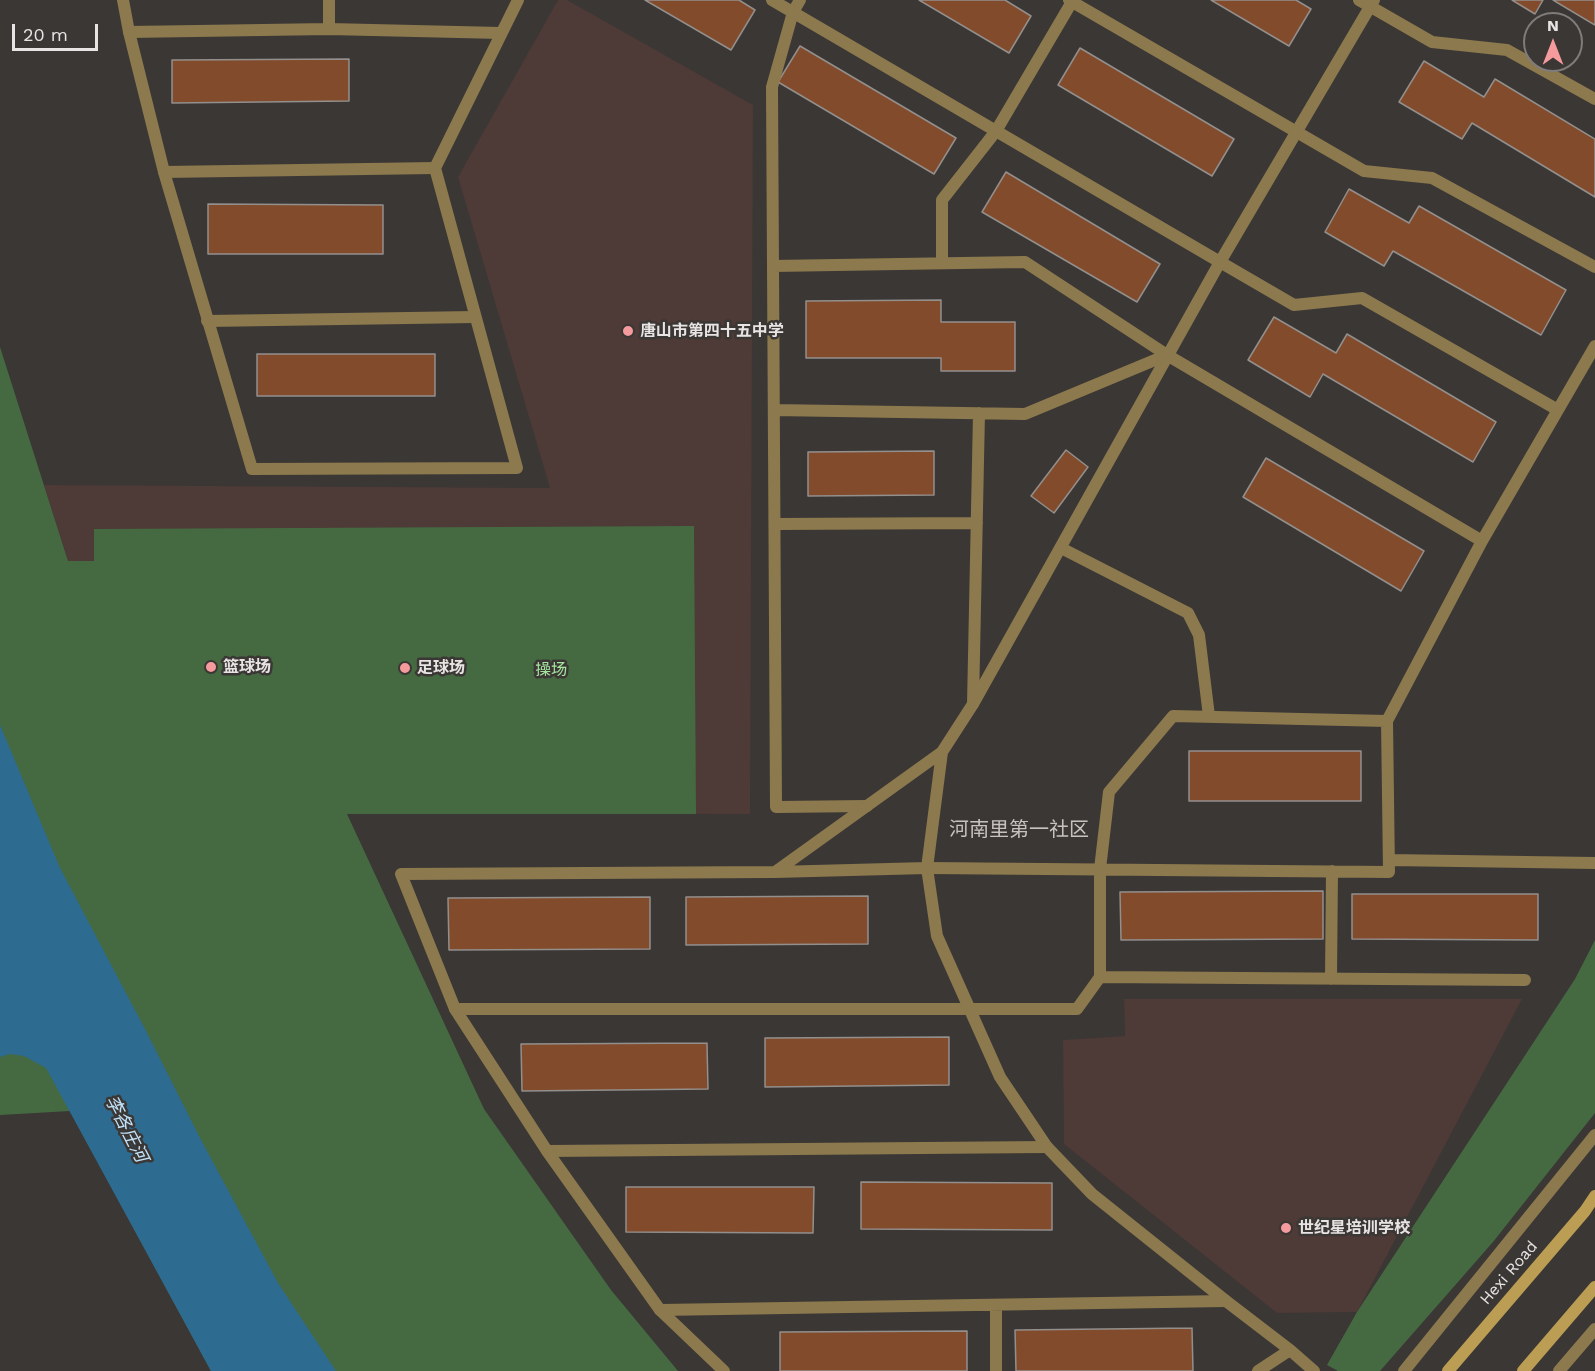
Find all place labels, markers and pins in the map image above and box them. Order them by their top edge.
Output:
place label: 唐山市第四十五中学 [640,321,784,341]
marker: 唐山市第四十五中学 [621,324,635,338]
place label: 篮球场 [223,657,271,677]
place label: 足球场 [417,658,465,678]
marker: 篮球场 [204,660,218,674]
marker: 足球场 [398,661,412,675]
place label: 世纪星培训学校 [1298,1218,1410,1238]
marker: 世纪星培训学校 [1279,1221,1293,1235]

